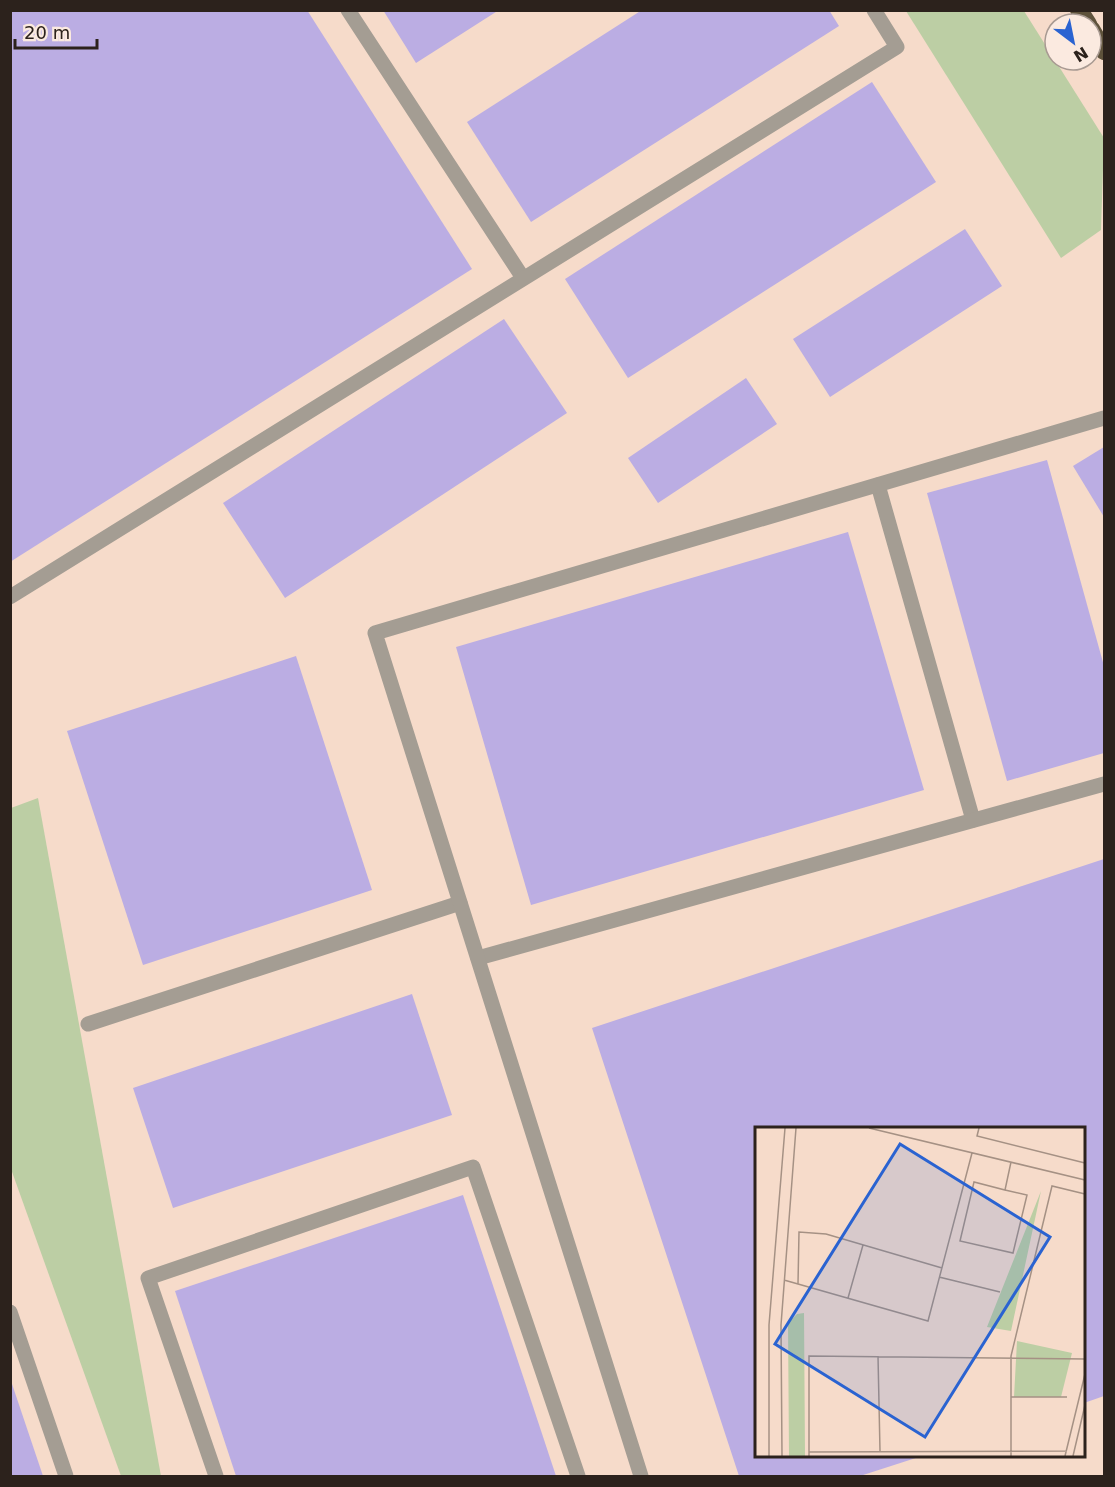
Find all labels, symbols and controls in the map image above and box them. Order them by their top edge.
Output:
scale bar [15,12,98,50]
north arrow [1043,12,1103,72]
text: 20 m [24,22,70,43]
text: N [1070,43,1091,66]
inset map [755,1127,1085,1457]

